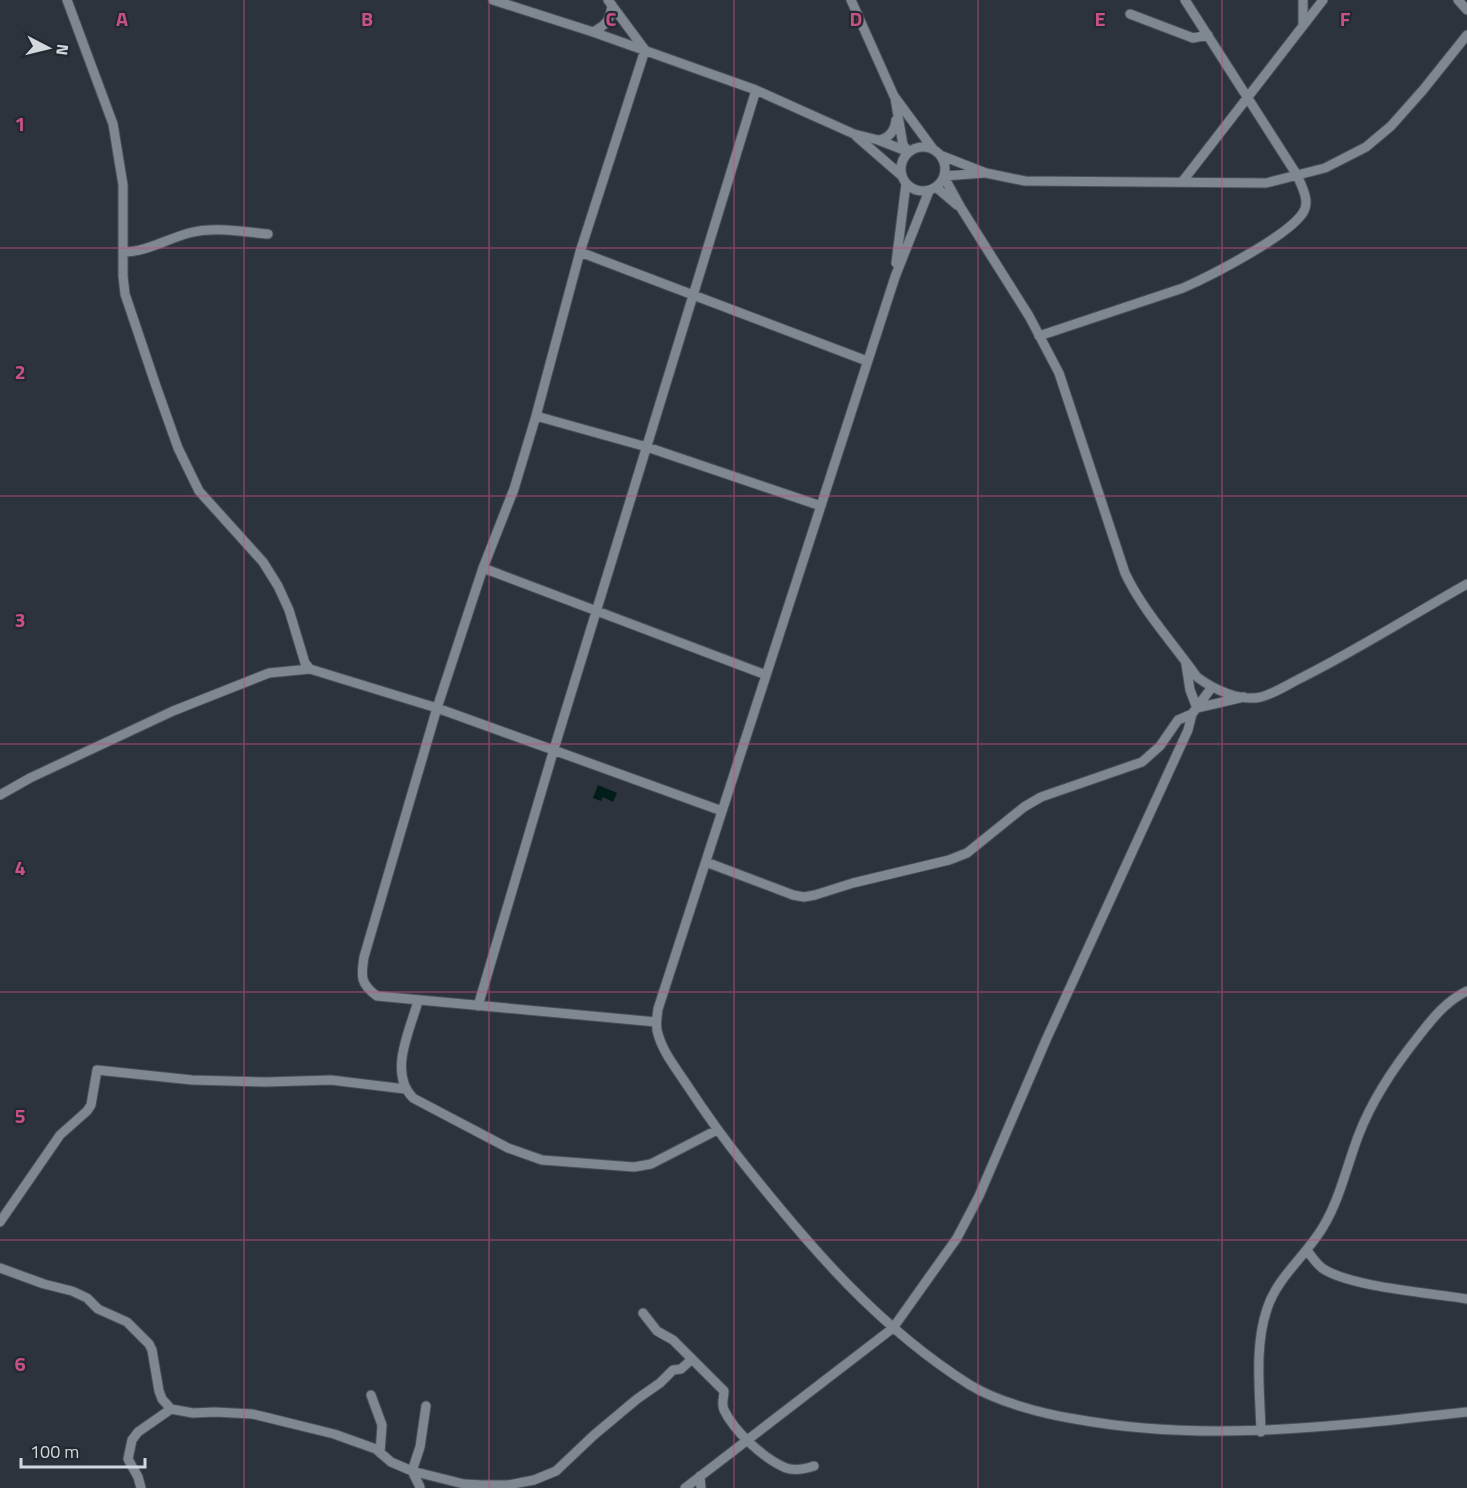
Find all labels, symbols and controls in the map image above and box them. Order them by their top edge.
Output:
text: A [116,3,128,34]
text: B [361,3,373,34]
text: C [606,3,617,34]
text: D [850,3,862,34]
text: E [1094,3,1106,34]
text: F [1340,3,1351,34]
north arrow [18,18,78,78]
text: N [50,43,75,57]
text: 1 [14,108,26,139]
text: 2 [14,356,26,387]
text: 3 [14,604,26,635]
text: 4 [14,852,26,883]
text: 5 [14,1100,26,1131]
text: 6 [14,1348,26,1379]
scale bar [21,1431,146,1469]
text: 100 m [30,1438,79,1465]

